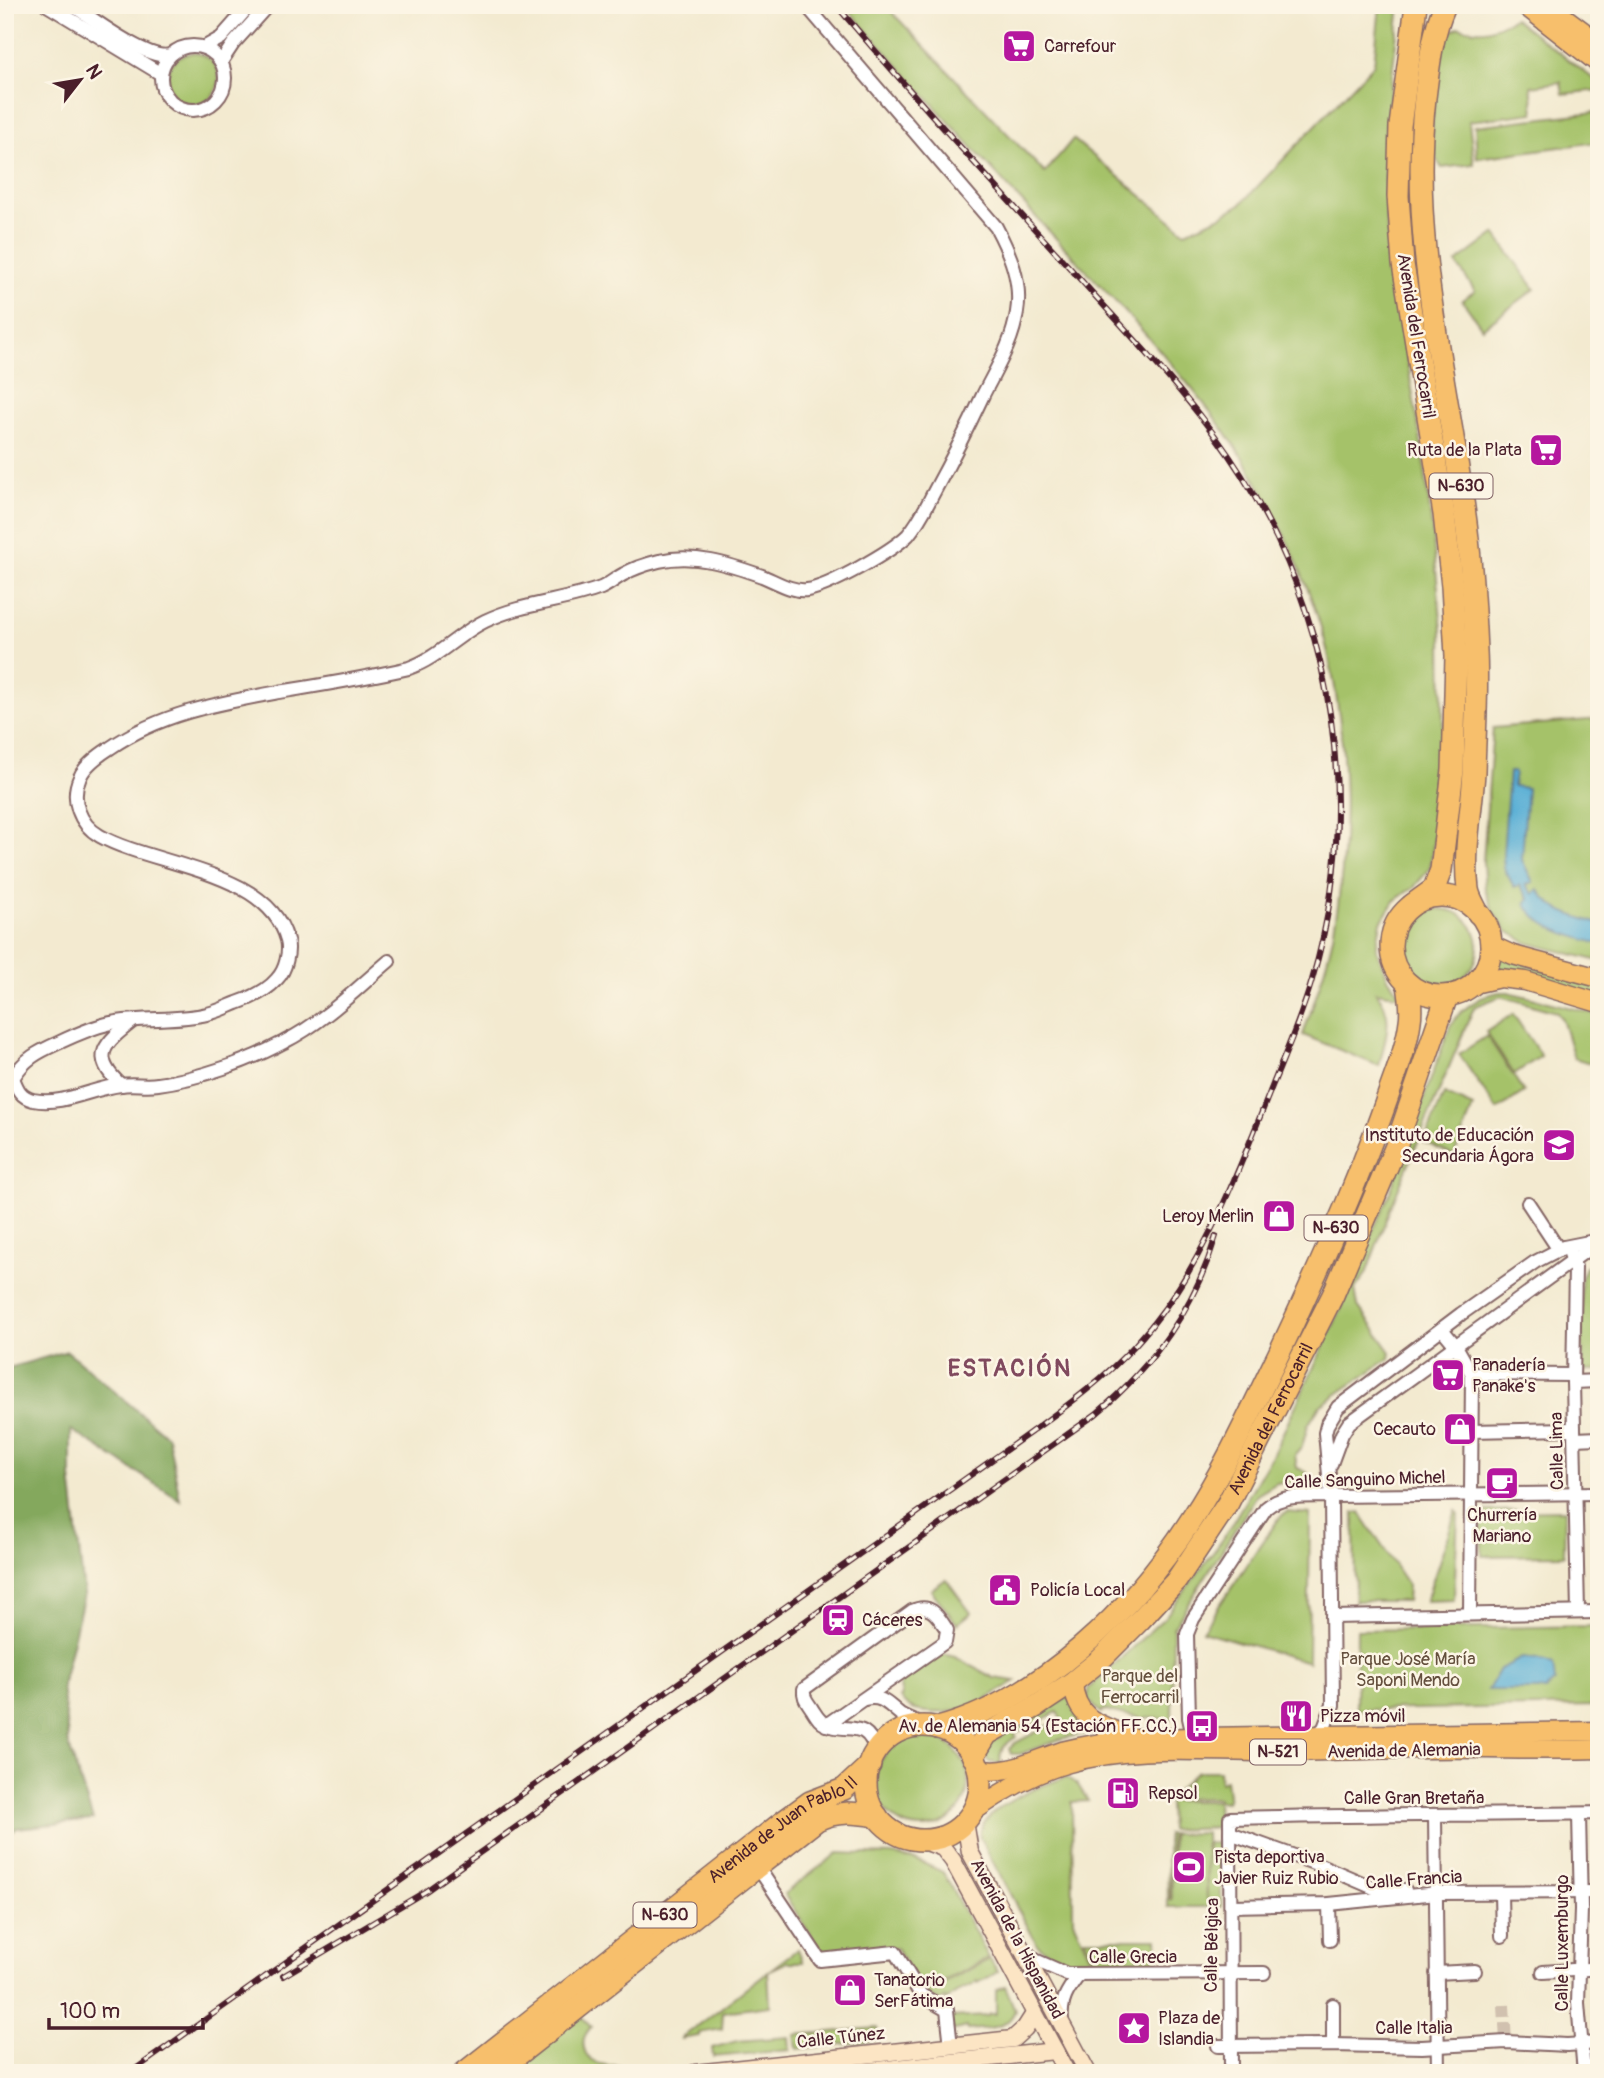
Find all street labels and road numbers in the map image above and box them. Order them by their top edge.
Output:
street label: Avenida del Ferrocarril [1392,252,1440,420]
road number: N-630 [1430,474,1492,499]
road number: N-630 [1304,1216,1368,1240]
street label: Avenida del Ferrocarril [1223,1339,1318,1499]
street label: Calle Lima [1545,1412,1569,1490]
street label: Calle Sanguino Michel [1284,1466,1446,1494]
street label: Avenida de Alemania [1327,1738,1481,1764]
road number: N-521 [1250,1740,1306,1764]
street label: Avenida de Juan Pablo II [703,1770,863,1888]
street label: Calle Gran Bretaña [1344,1787,1484,1810]
street label: Avenida de la Hispanidad [965,1855,1069,2023]
street label: Calle Francia [1365,1865,1463,1895]
street label: Calle Luxemburgo [1551,1874,1574,2011]
street label: Calle Bélgica [1200,1897,1224,1993]
road number: N-630 [634,1902,696,1927]
street label: Calle Grecia [1089,1946,1177,1969]
street label: Calle Italia [1375,2017,1453,2040]
street label: Calle Túnez [796,2022,886,2054]

